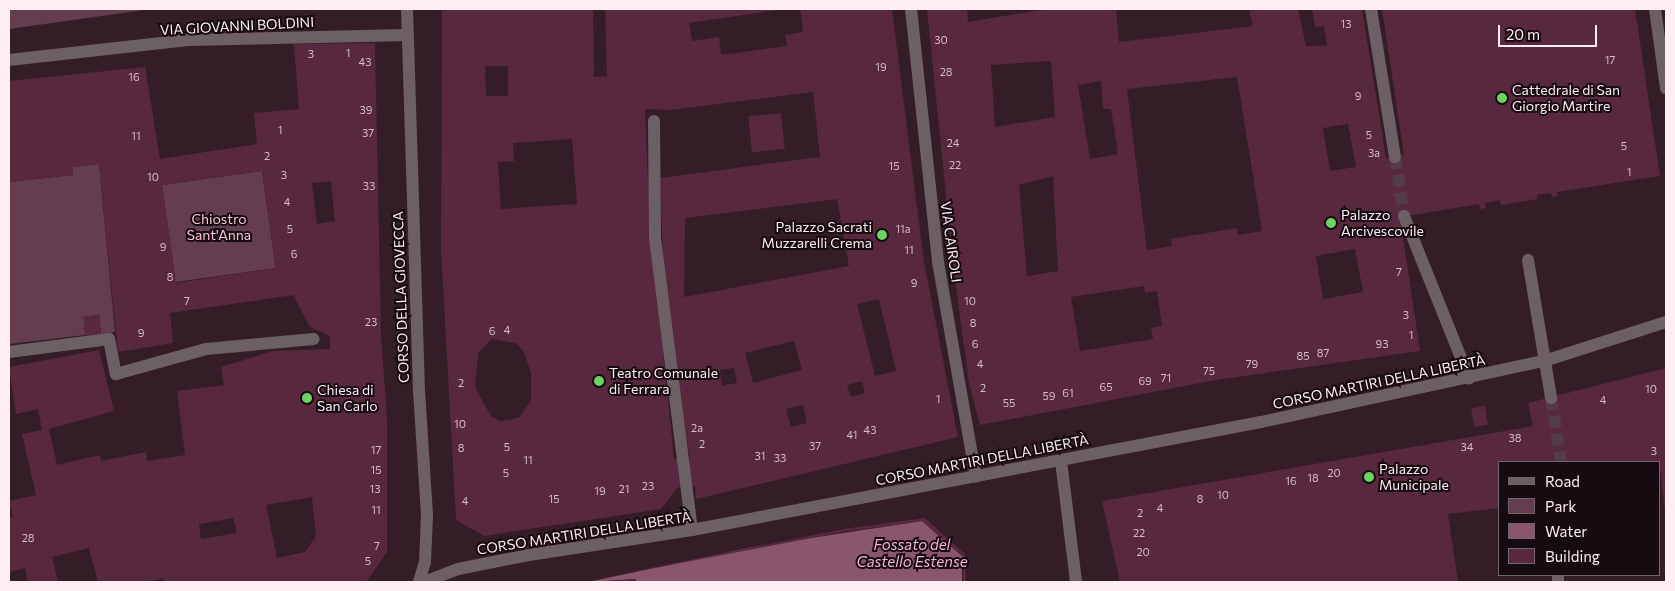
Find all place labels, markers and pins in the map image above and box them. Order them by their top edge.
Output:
place label: Cattedrale di San Giorgio Martire [1512,82,1620,114]
marker: Cattedrale di San Giorgio Martire [1496,92,1508,104]
place label: Palazzo Arcivescovile [1341,207,1424,240]
marker: Palazzo Arcivescovile [1325,217,1337,229]
place label: Palazzo Sacrati Muzzarelli Crema [762,219,872,252]
marker: Palazzo Sacrati Muzzarelli Crema [876,229,888,241]
place label: Teatro Comunale di Ferrara [609,365,718,398]
marker: Teatro Comunale di Ferrara [593,375,605,387]
place label: Chiesa di San Carlo [317,382,378,414]
marker: Chiesa di San Carlo [301,392,313,404]
place label: Palazzo Municipale [1379,461,1449,494]
marker: Palazzo Municipale [1363,471,1375,483]

